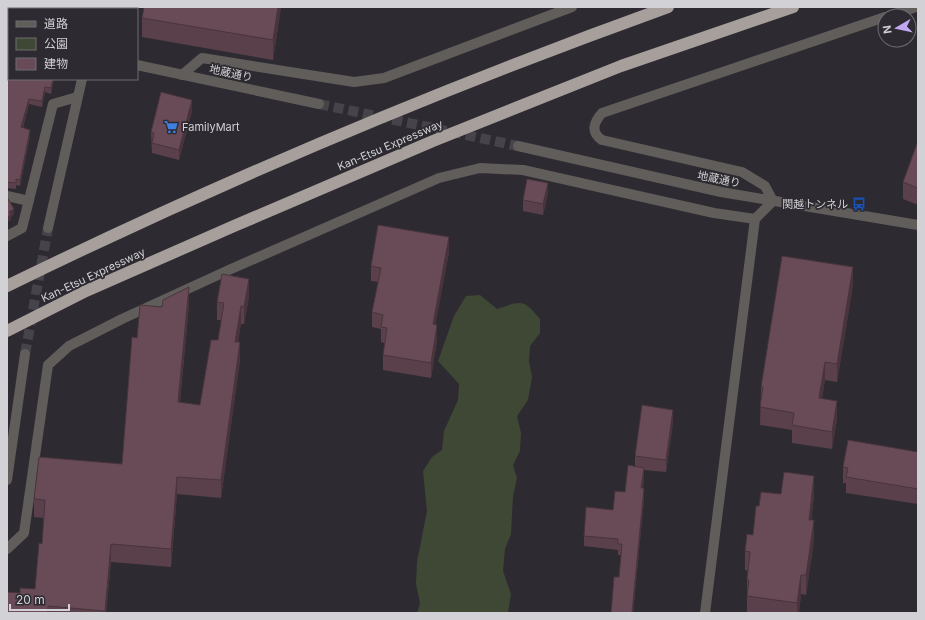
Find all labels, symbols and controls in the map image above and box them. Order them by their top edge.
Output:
legend [8,8,138,80]
north arrow [877,8,917,48]
text: 道路 [44,16,68,31]
text: N [880,24,895,35]
text: 公園 [44,36,68,51]
text: 建物 [44,56,68,71]
street label: 地蔵通り [208,62,254,84]
street label: Kan-Etsu Expressway [335,116,445,174]
supermarket icon: FamilyMart [163,119,179,135]
place label: FamilyMart [182,120,240,134]
street label: 地蔵通り [696,168,742,190]
bus stop icon: 関越トンネル [851,196,867,212]
place label: 関越トンネル [782,197,848,211]
street label: Kan-Etsu Expressway [39,245,147,305]
scale bar [10,586,69,612]
text: 20 m [16,592,45,607]

